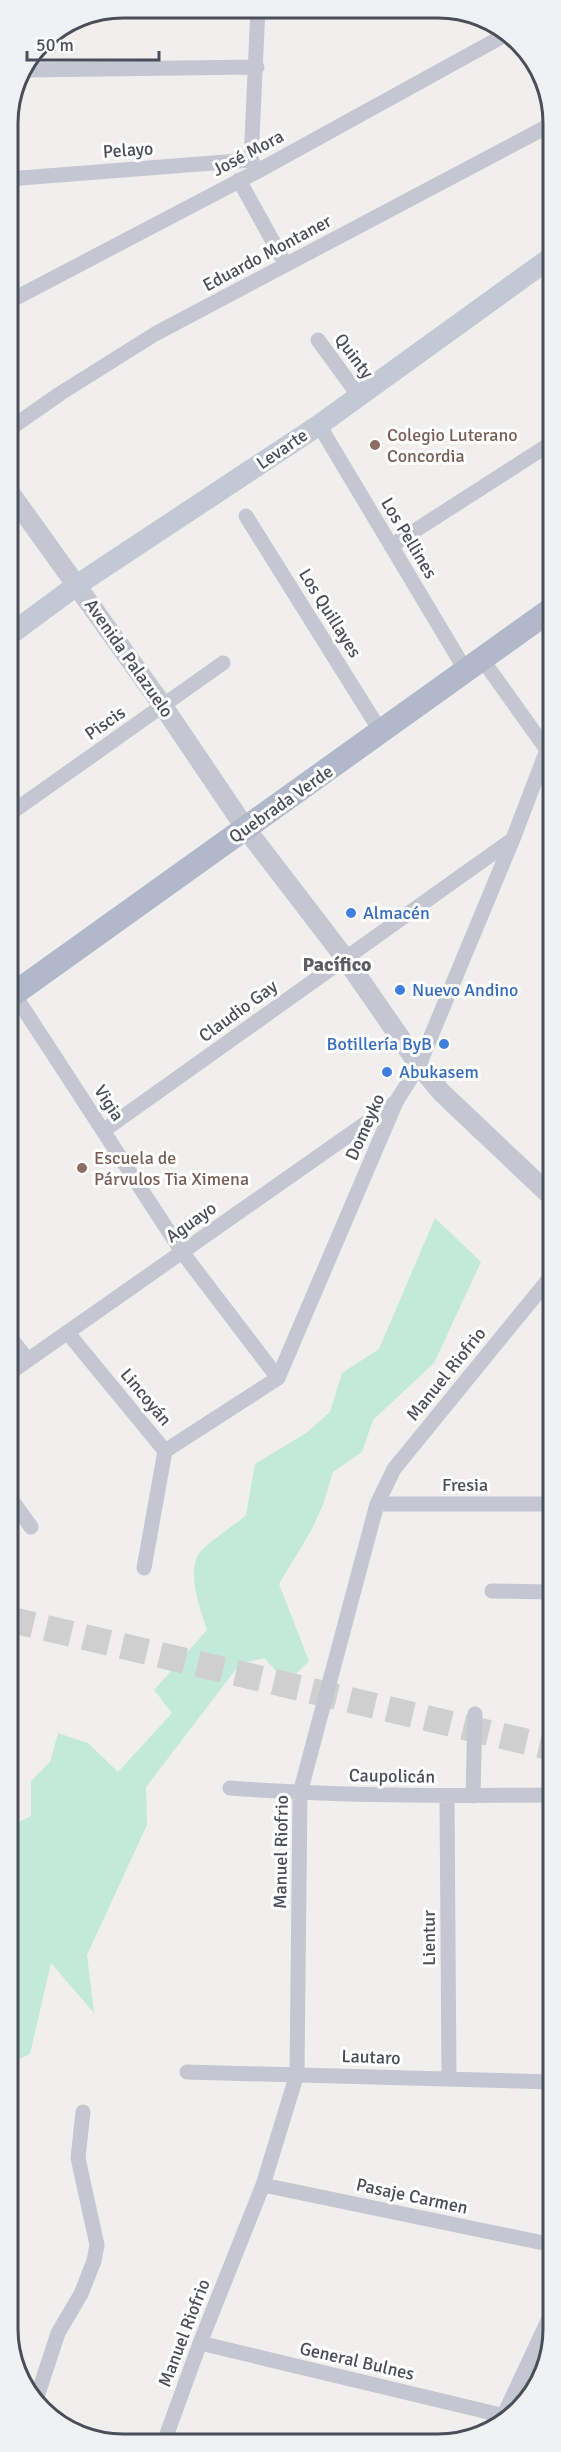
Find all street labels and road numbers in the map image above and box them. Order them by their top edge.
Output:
street label: José Mora [208,125,288,181]
street label: Pelayo [102,137,154,163]
street label: Eduardo Montaner [199,210,335,296]
street label: Quinty [330,329,378,383]
street label: Levarte [252,424,312,474]
street label: Los Pellines [376,493,442,583]
street label: Los Quillayes [294,564,366,662]
street label: Avenida Palazuelo [80,594,178,722]
street label: Piscis [81,701,130,745]
street label: Quebrada Verde [225,760,337,848]
street label: Claudio Gay [194,975,282,1047]
street label: Vigia [89,1081,129,1125]
street label: Domeyko [341,1090,389,1164]
street label: Aguayo [161,1197,221,1247]
street label: Manuel Riofrio [402,1323,490,1425]
street label: Lincoyán [116,1364,176,1430]
street label: Fresia [442,1474,488,1496]
street label: Caupolicán [349,1764,435,1788]
street label: Manuel Riofrio [269,1795,293,1909]
street label: Lientur [418,1910,440,1966]
street label: Lautaro [341,2045,401,2069]
street label: Pasaje Carmen [354,2173,470,2219]
street label: Manuel Riofrio [153,2276,215,2390]
street label: General Bulnes [298,2337,417,2385]

